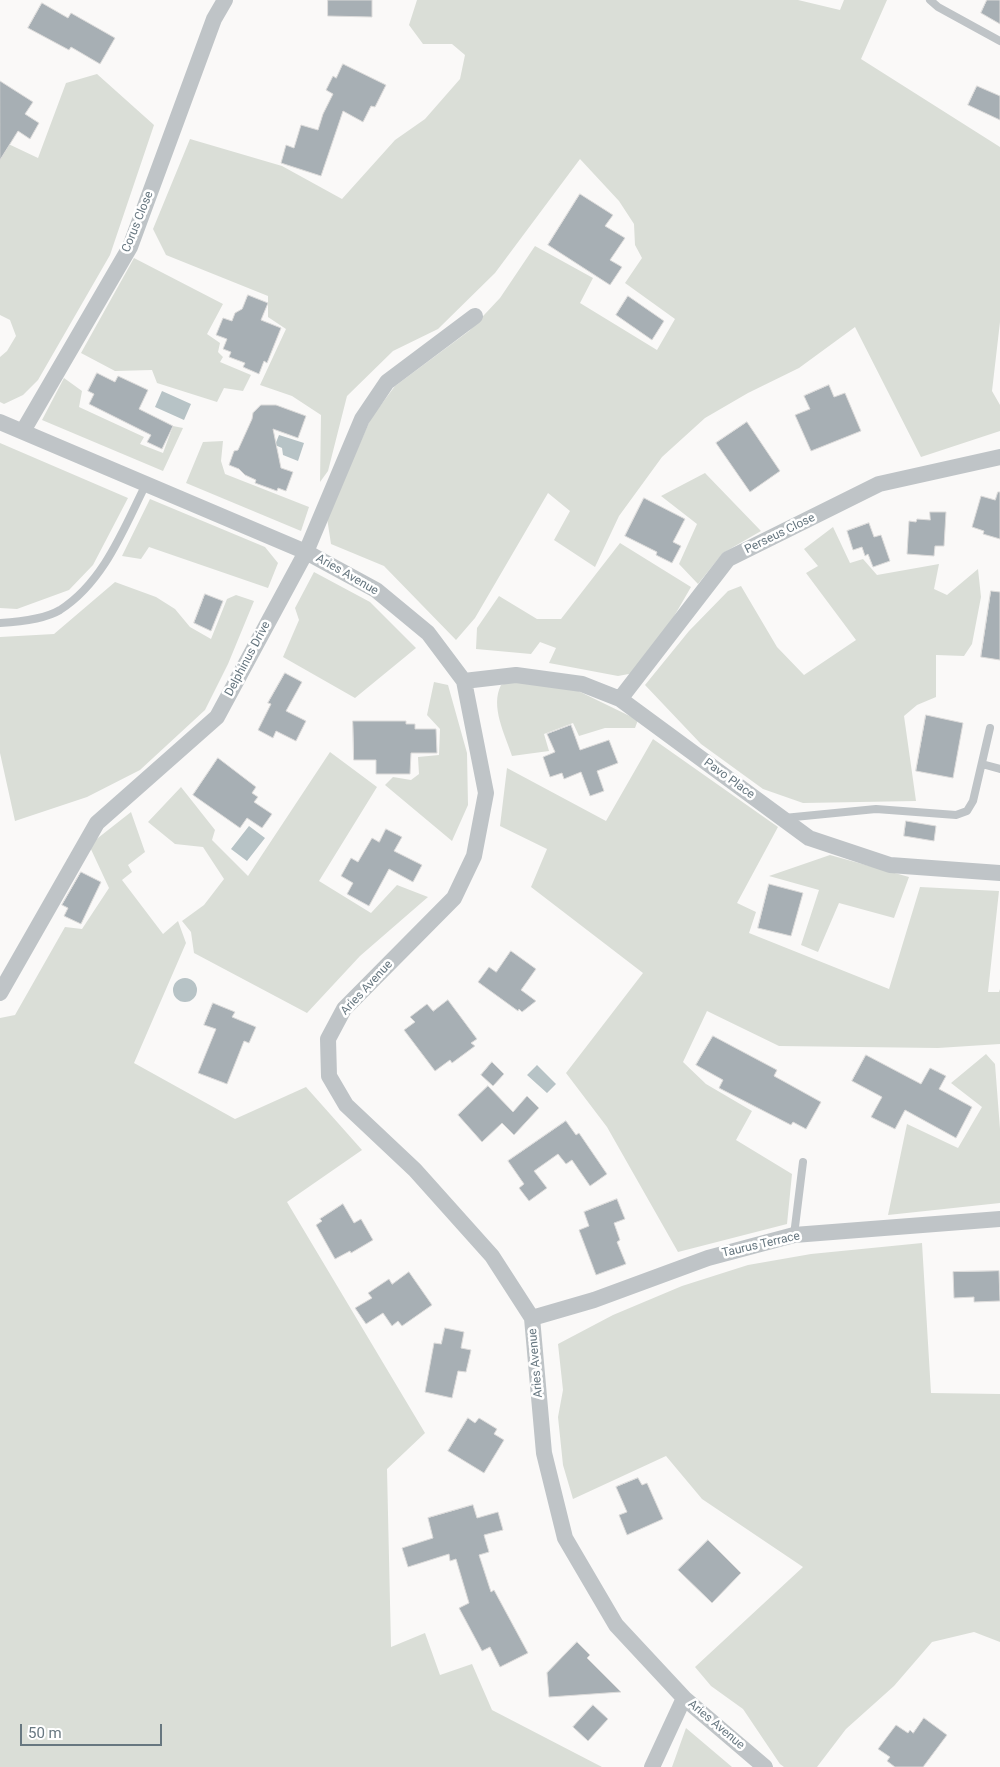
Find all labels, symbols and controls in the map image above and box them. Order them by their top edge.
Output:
street label: Corus Close [119,189,157,255]
street label: Perseus Close [743,511,817,557]
street label: Aries Avenue [313,551,381,599]
street label: Delphinus Drive [222,619,274,699]
street label: Pavo Place [701,756,757,802]
street label: Aries Avenue [338,958,396,1018]
street label: Taurus Terrace [721,1229,801,1261]
street label: Aries Avenue [526,1328,546,1398]
street label: Aries Avenue [685,1697,747,1753]
scale bar [22,1714,165,1746]
text: 50 m [28,1724,62,1742]

